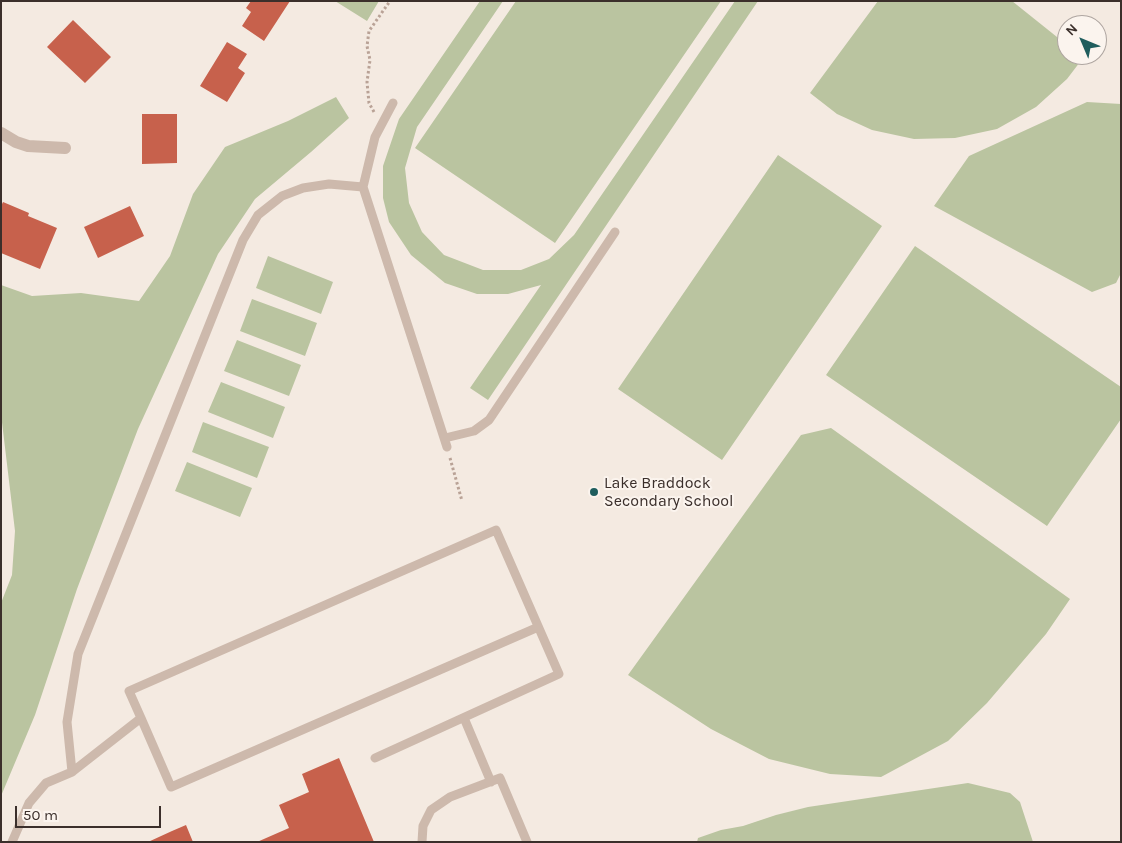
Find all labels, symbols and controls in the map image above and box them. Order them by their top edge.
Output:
north arrow [1057,15,1107,65]
text: N [1062,20,1081,39]
place label: Lake Braddock Secondary School [604,473,733,511]
marker: Lake Braddock Secondary School [588,486,600,498]
scale bar [18,796,164,828]
text: 50 m [23,806,58,824]

